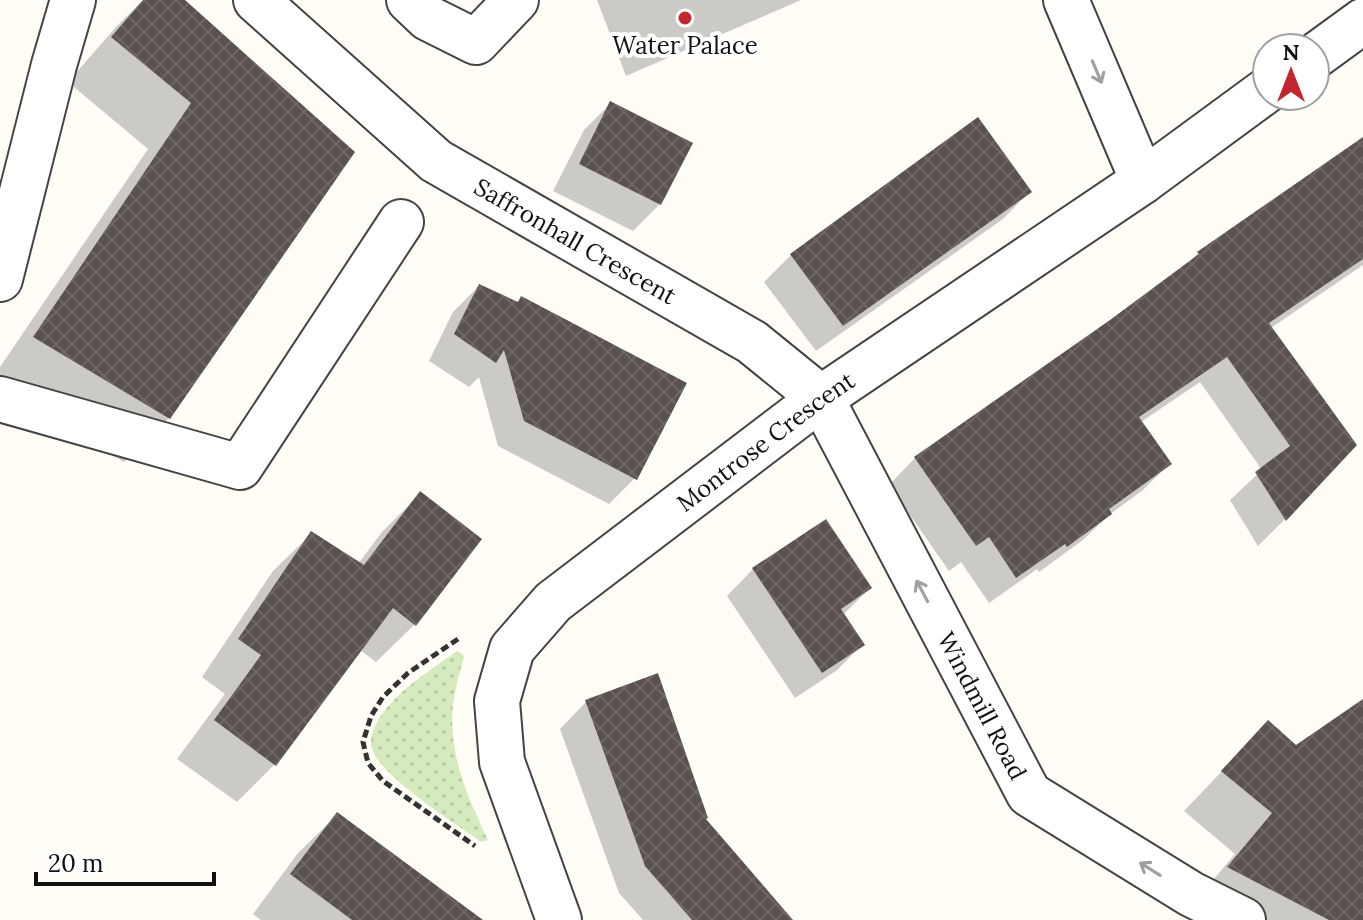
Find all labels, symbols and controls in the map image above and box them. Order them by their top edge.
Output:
marker: Water Palace [676,9,694,27]
place label: Water Palace [612,30,758,61]
north arrow [1251,32,1331,112]
text: N [1282,38,1300,66]
one-way arrow [1090,59,1105,84]
street label: Saffronhall Crescent [469,171,683,311]
street label: Montrose Crescent [670,364,861,518]
one-way arrow [914,579,930,603]
street label: Windmill Road [931,626,1034,785]
scale bar [36,836,214,886]
text: 20 m [48,848,104,879]
one-way arrow [1139,861,1162,877]

